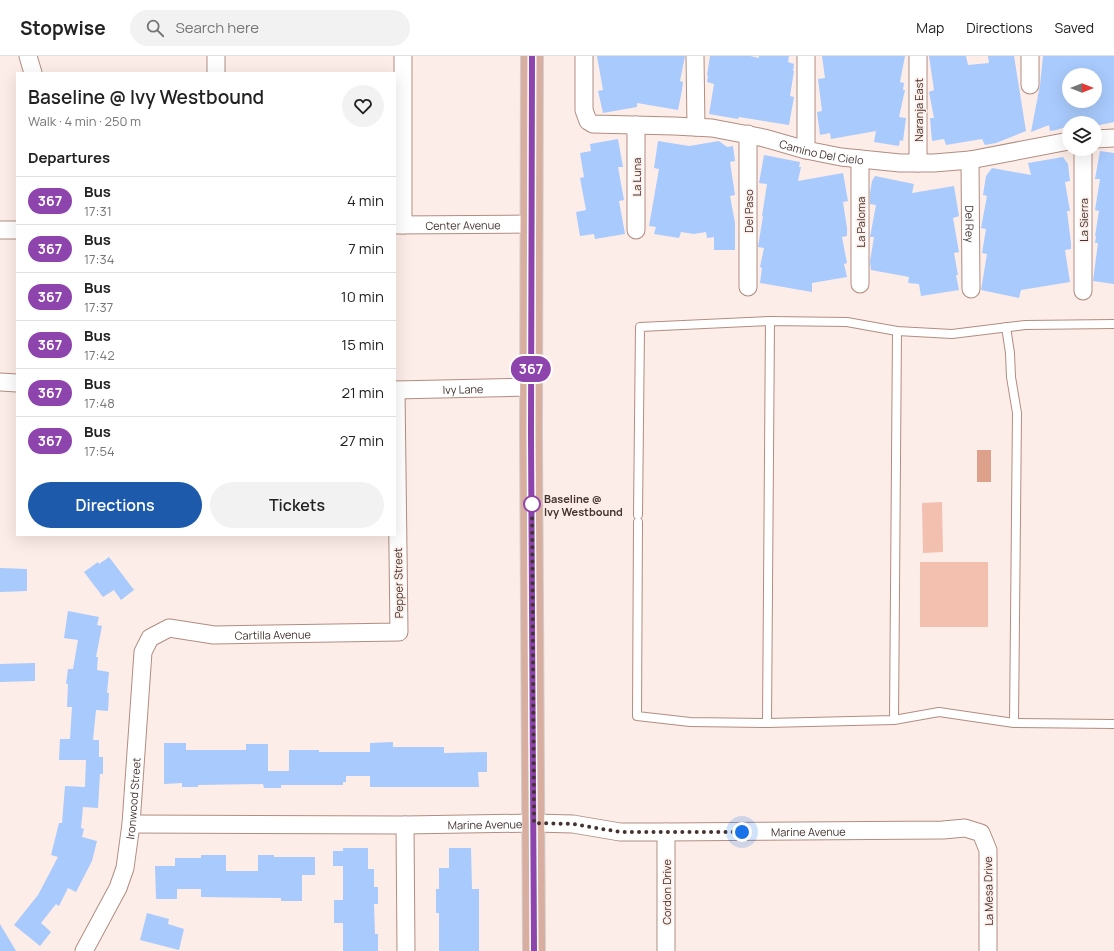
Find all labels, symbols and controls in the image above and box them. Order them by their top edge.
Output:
search box [130,10,410,46]
text: Stopwise [20,15,106,41]
icon: search [144,17,166,39]
text: Search here [176,17,259,38]
text: Map [916,18,944,37]
text: Directions [966,18,1033,37]
text: Saved [1055,18,1094,37]
north arrow [1062,68,1102,108]
map controls [1062,68,1102,156]
street label: Naranja East [911,78,926,142]
text: Baseline @ Ivy Westbound [28,84,264,110]
button: heart [342,85,384,127]
text: Walk · 4 min · 250 m [28,112,141,130]
button: layers [1062,116,1102,156]
street label: Camino Del Cielo [778,135,865,167]
text: Departures [28,147,110,168]
street label: La Luna [629,158,644,196]
text: Bus [84,181,111,202]
street label: Del Paso [741,189,756,233]
text: 4 min [347,190,384,211]
text: 367 [38,191,62,210]
street label: La Paloma [853,197,868,247]
street label: La Sierra [1076,198,1091,242]
text: 17:31 [84,202,112,220]
street label: Del Rey [963,205,978,243]
street label: Center Avenue [425,217,501,232]
text: Bus [84,229,111,250]
text: 7 min [348,238,384,259]
text: 367 [38,239,62,258]
text: 17:34 [84,250,114,268]
text: Bus [84,277,111,298]
text: 10 min [341,286,384,307]
text: 367 [38,287,62,306]
text: 17:37 [84,298,113,316]
text: Bus [84,325,111,346]
text: 15 min [341,334,384,355]
text: 367 [38,335,62,354]
text: 17:42 [84,346,115,364]
line badge: 367 [508,356,554,382]
text: 367 [519,359,543,378]
text: Bus [84,373,111,394]
street label: Ivy Lane [442,381,484,396]
text: 21 min [341,382,384,403]
text: 367 [38,383,62,402]
text: 17:48 [84,394,115,412]
text: Bus [84,421,111,442]
text: 27 min [340,430,384,451]
text: 367 [38,431,62,450]
text: 17:54 [84,442,115,460]
button: Directions [28,482,202,528]
button: Tickets [210,482,384,528]
place label: Baseline @ Ivy Westbound [544,491,623,519]
marker: Baseline @ Ivy Westbound [523,495,541,513]
street label: Pepper Street [390,547,406,619]
street label: Cartilla Avenue [235,626,311,642]
street label: Ironwood Street [122,757,143,840]
street label: Marine Avenue [447,816,523,832]
your location [732,822,752,842]
street label: Marine Avenue [771,823,846,839]
street label: La Mesa Drive [980,856,996,926]
street label: Cordon Drive [659,859,674,925]

